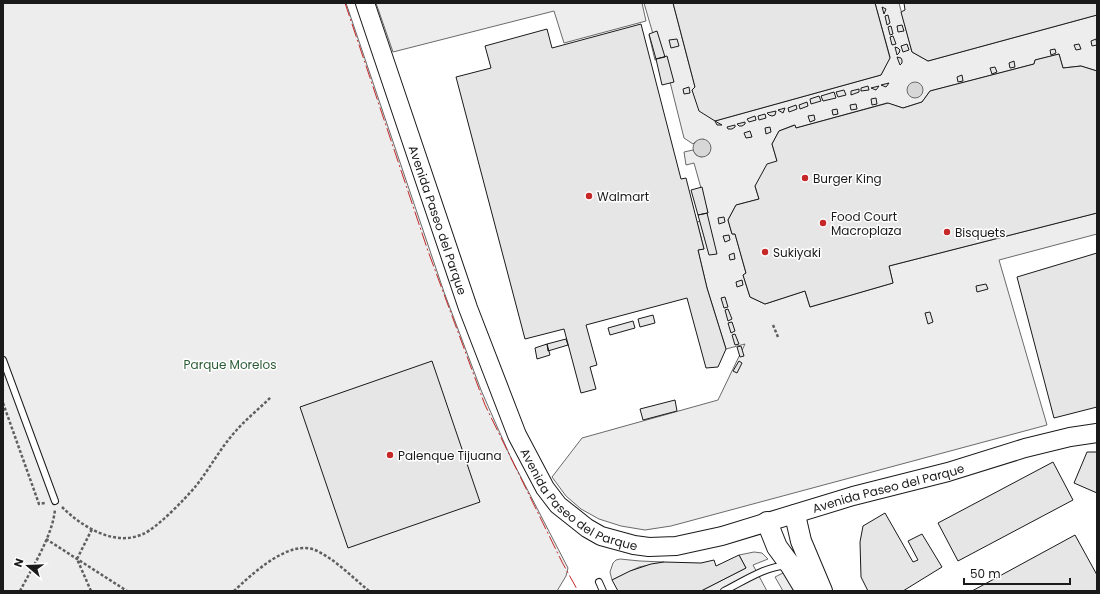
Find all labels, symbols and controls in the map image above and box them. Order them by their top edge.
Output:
street label: Avenida Paseo del Parque [405,143,471,297]
place label: Burger King [813,170,882,187]
marker: Burger King [800,173,810,183]
place label: Walmart [597,188,649,205]
marker: Walmart [584,191,594,201]
place label: Food Court Macroplaza [831,208,902,239]
marker: Food Court Macroplaza [818,218,828,228]
place label: Bisquets [955,224,1005,241]
marker: Bisquets [942,227,952,237]
place label: Sukiyaki [773,244,821,261]
marker: Sukiyaki [760,247,770,257]
park label: Parque Morelos [184,356,276,373]
street label: Avenida Paseo del Parque [517,445,640,554]
place label: Palenque Tijuana [398,447,502,464]
marker: Palenque Tijuana [385,450,395,460]
street label: Avenida Paseo del Parque [810,459,966,516]
north arrow [8,546,48,586]
text: N [10,556,27,569]
scale bar [964,560,1070,586]
text: 50 m [970,565,1001,582]

